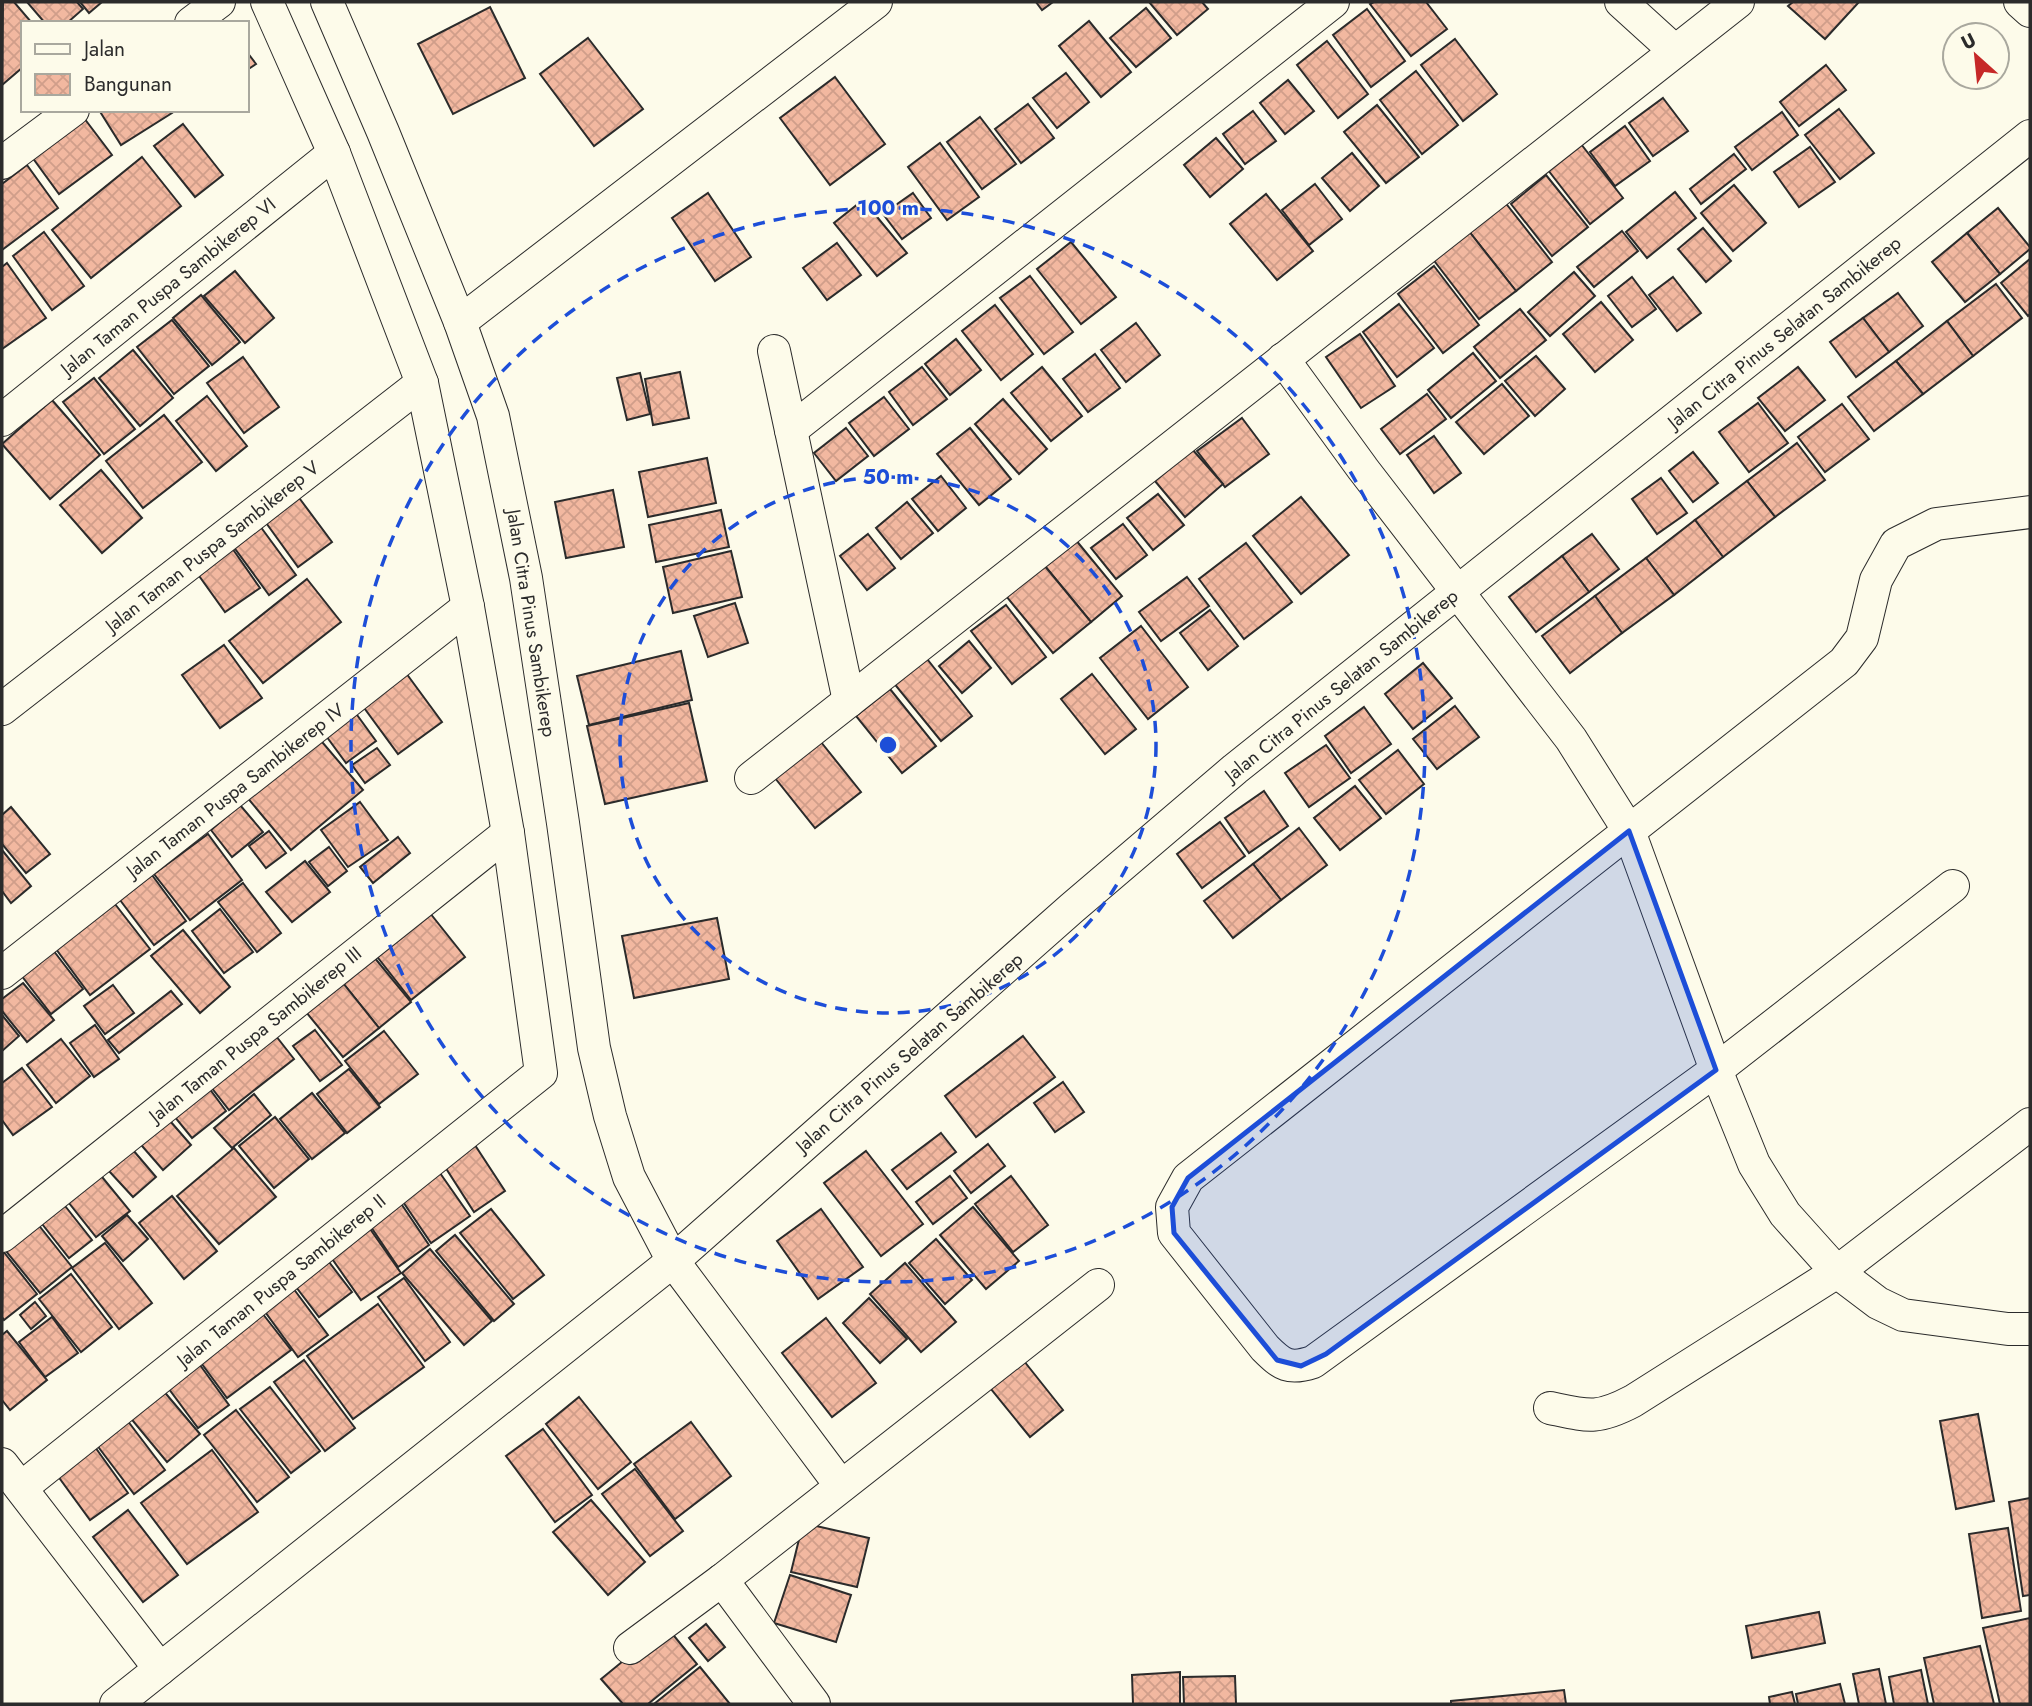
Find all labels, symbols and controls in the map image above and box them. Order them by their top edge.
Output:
legend [21,21,248,112]
north arrow [1941,21,2011,91]
text: U [1956,26,1981,56]
text: Jalan [81,34,125,64]
text: Bangunan [84,69,172,99]
street label: Jalan Taman Puspa Sambikerep VI [53,191,282,384]
text: 100 m [857,193,919,223]
street label: Jalan Citra Pinus Selatan Sambikerep [1660,229,1907,437]
street label: Jalan Taman Puspa Sambikerep V [97,454,325,640]
text: 50 m [863,462,913,492]
street label: Jalan Citra Pinus Sambikerep [500,504,563,739]
street label: Jalan Citra Pinus Selatan Sambikerep [1217,582,1464,790]
street label: Jalan Taman Puspa Sambikerep IV [118,696,350,886]
centre of rings [876,733,900,757]
street label: Jalan Taman Puspa Sambikerep III [141,940,367,1131]
street label: Jalan Citra Pinus Selatan Sambikerep [788,946,1029,1161]
street label: Jalan Taman Puspa Sambikerep II [169,1188,392,1375]

